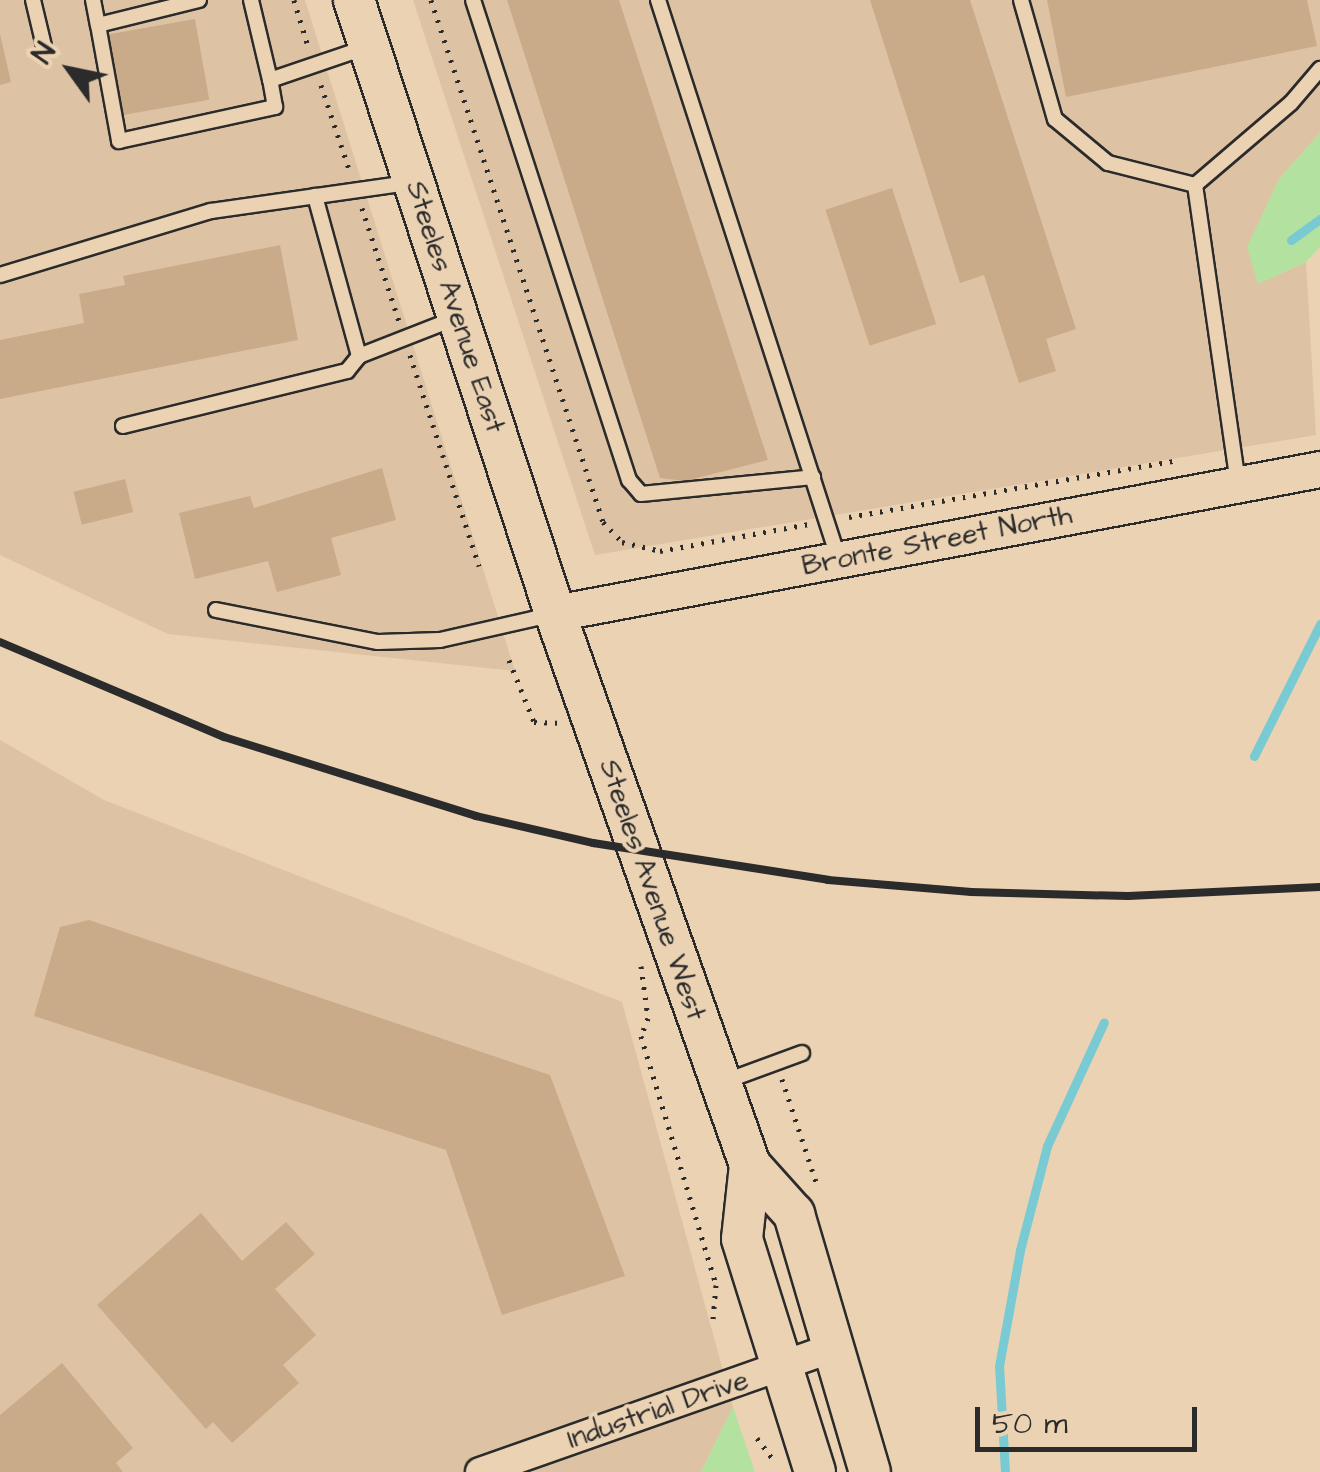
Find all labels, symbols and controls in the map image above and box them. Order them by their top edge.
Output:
north arrow [20,20,120,120]
text: N [23,35,66,71]
street label: Steeles Avenue East [398,177,512,437]
street label: Bronte Street North [799,498,1075,584]
street label: Steeles Avenue West [592,755,712,1025]
street label: Industrial Drive [563,1363,753,1457]
scale bar [980,1387,1202,1449]
text: 50 m [992,1403,1068,1445]

